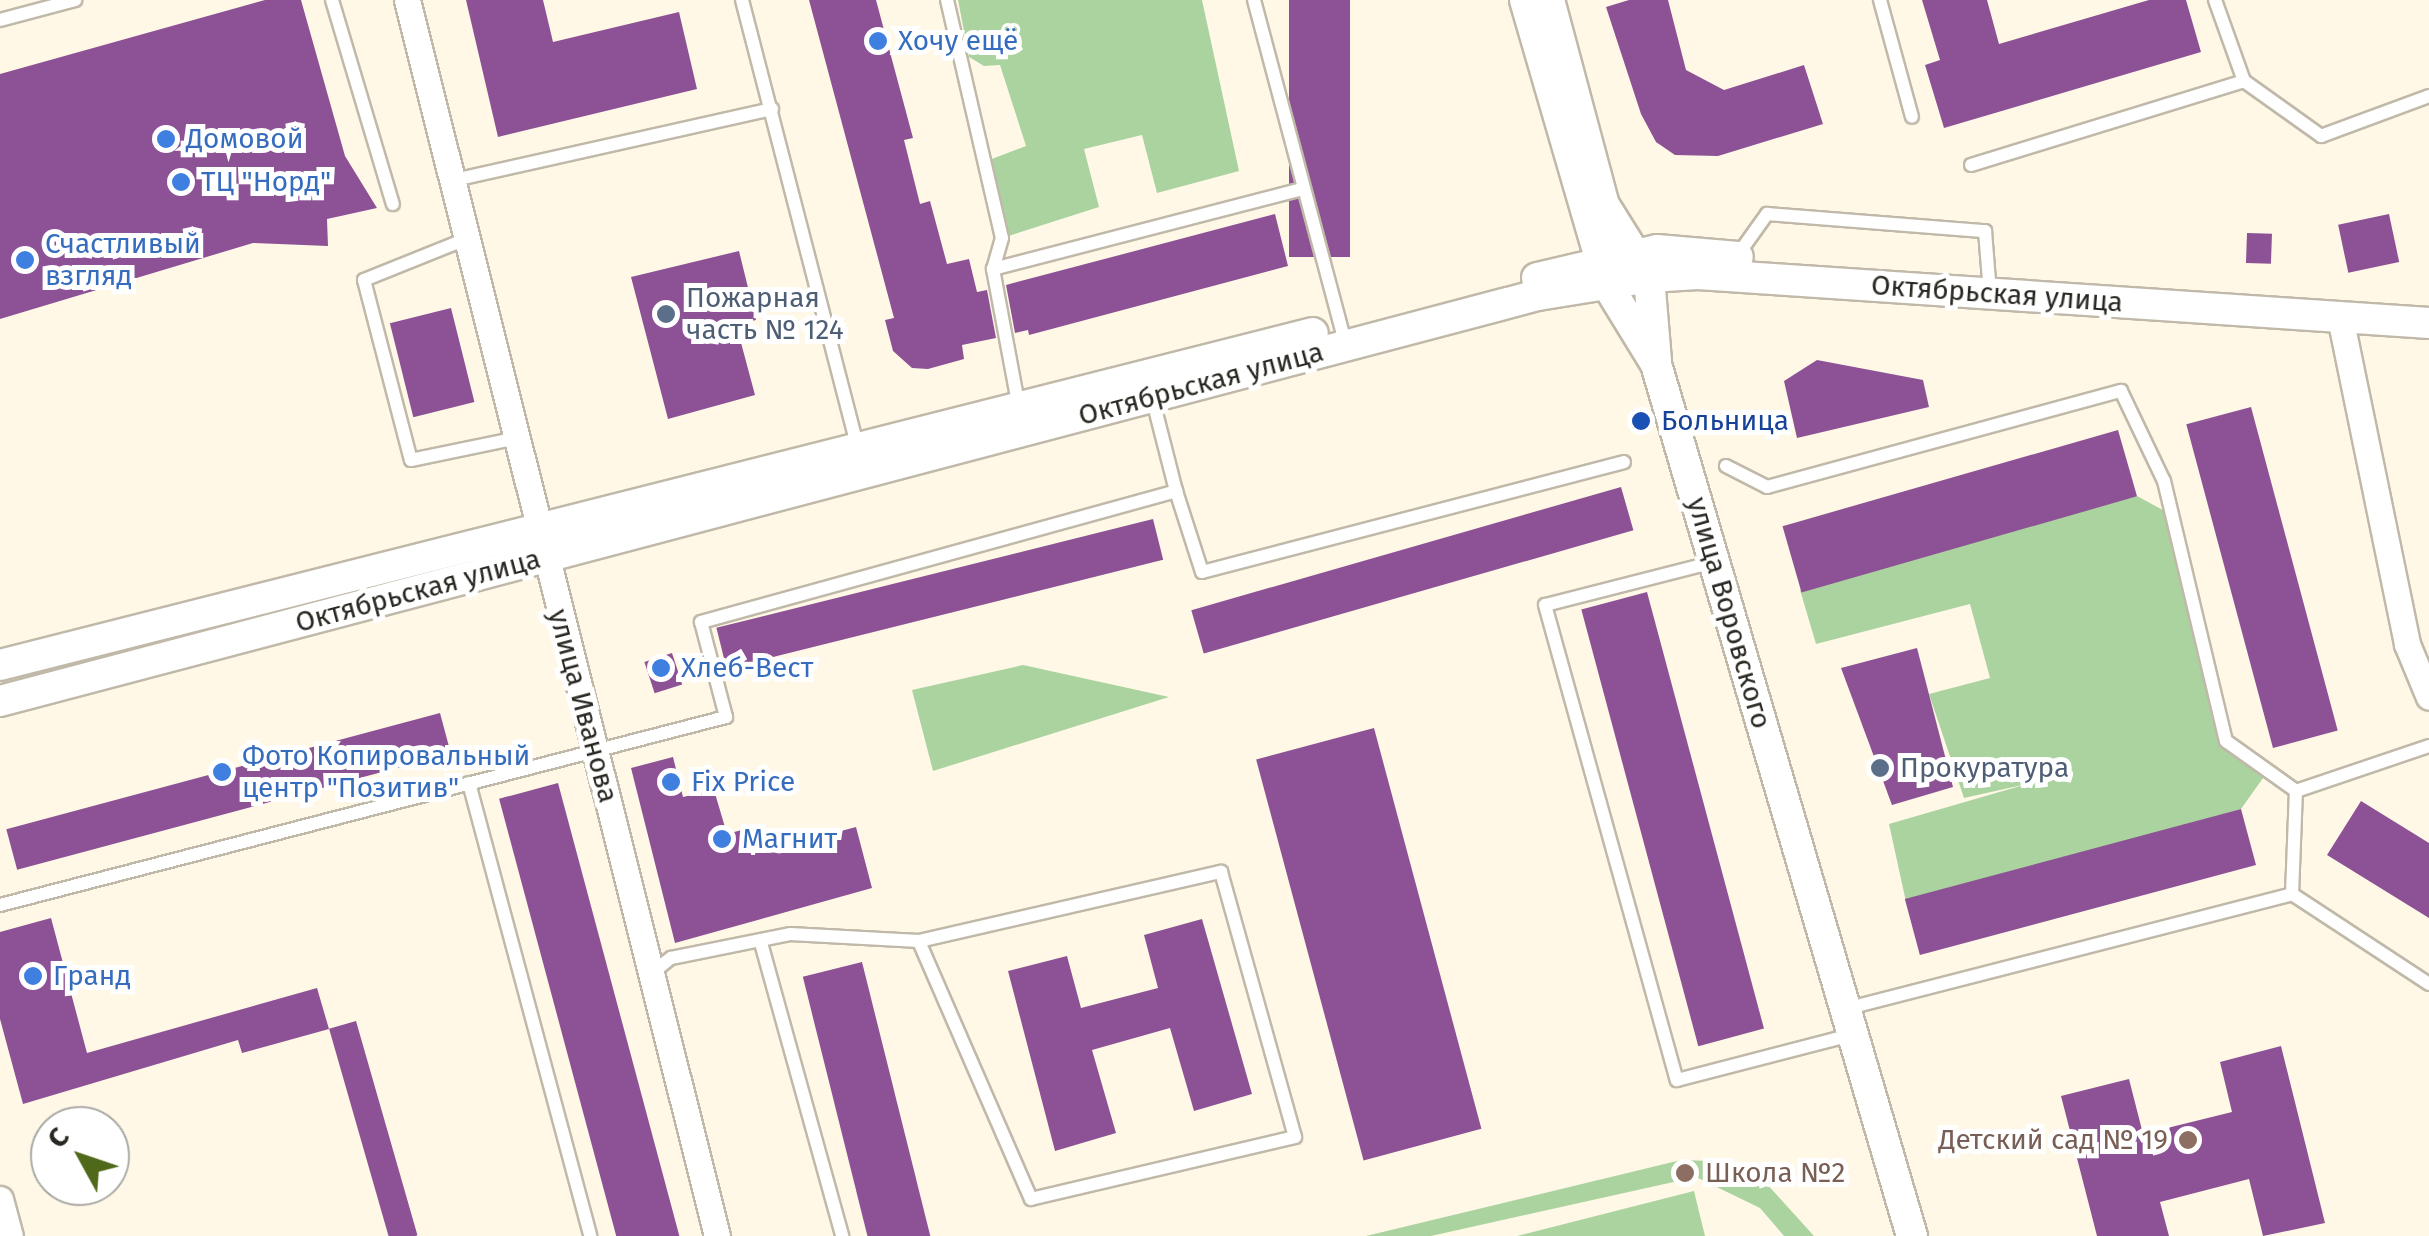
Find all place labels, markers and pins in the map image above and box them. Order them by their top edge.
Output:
place label: Хочу ещё [898,24,1018,58]
marker: Хочу ещё [867,30,889,52]
place label: Домовой [186,122,303,156]
marker: Домовой [155,128,177,150]
place label: ТЦ "Норд" [201,165,331,199]
marker: ТЦ "Норд" [170,171,192,193]
place label: Счастливый взгляд [45,227,201,293]
marker: Счастливый взгляд [14,249,36,271]
place label: Пожарная часть № 124 [686,281,844,347]
marker: Пожарная часть № 124 [655,303,677,325]
place label: Больница [1661,404,1789,438]
marker: Больница [1630,410,1652,432]
place label: Хлеб-Вест [681,651,813,685]
marker: Хлеб-Вест [650,657,672,679]
place label: Фото Копировальный центр "Позитив" [242,739,530,805]
place label: Прокуратура [1900,751,2069,785]
marker: Прокуратура [1869,757,1891,779]
marker: Фото Копировальный центр "Позитив" [211,761,233,783]
place label: Fix Price [691,765,795,799]
marker: Fix Price [660,771,682,793]
place label: Магнит [742,822,837,856]
marker: Магнит [711,828,733,850]
place label: Гранд [53,959,131,993]
marker: Гранд [22,965,44,987]
place label: Детский сад № 19 [1938,1123,2168,1157]
marker: Детский сад № 19 [2177,1129,2199,1151]
place label: Школа №2 [1705,1156,1845,1190]
marker: Школа №2 [1674,1162,1696,1184]

